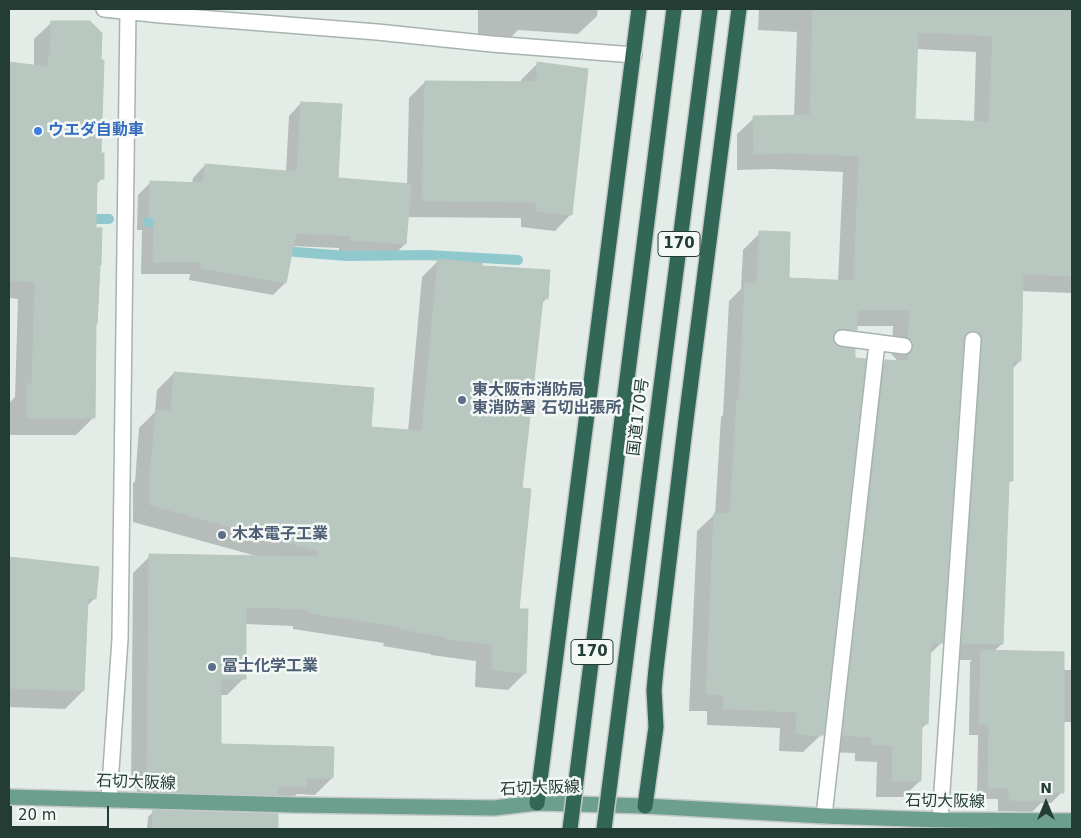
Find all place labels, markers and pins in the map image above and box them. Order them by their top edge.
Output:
place label: ウエダ自動車 [48,121,144,141]
marker: ウエダ自動車 [32,125,44,137]
place label: 東大阪市消防局 東消防署 石切出張所 [472,381,622,419]
marker: 東大阪市消防局 東消防署 石切出張所 [456,394,468,406]
place label: 木本電子工業 [232,525,328,545]
marker: 木本電子工業 [216,529,228,541]
place label: 冨士化学工業 [222,657,318,677]
marker: 冨士化学工業 [206,661,218,673]

